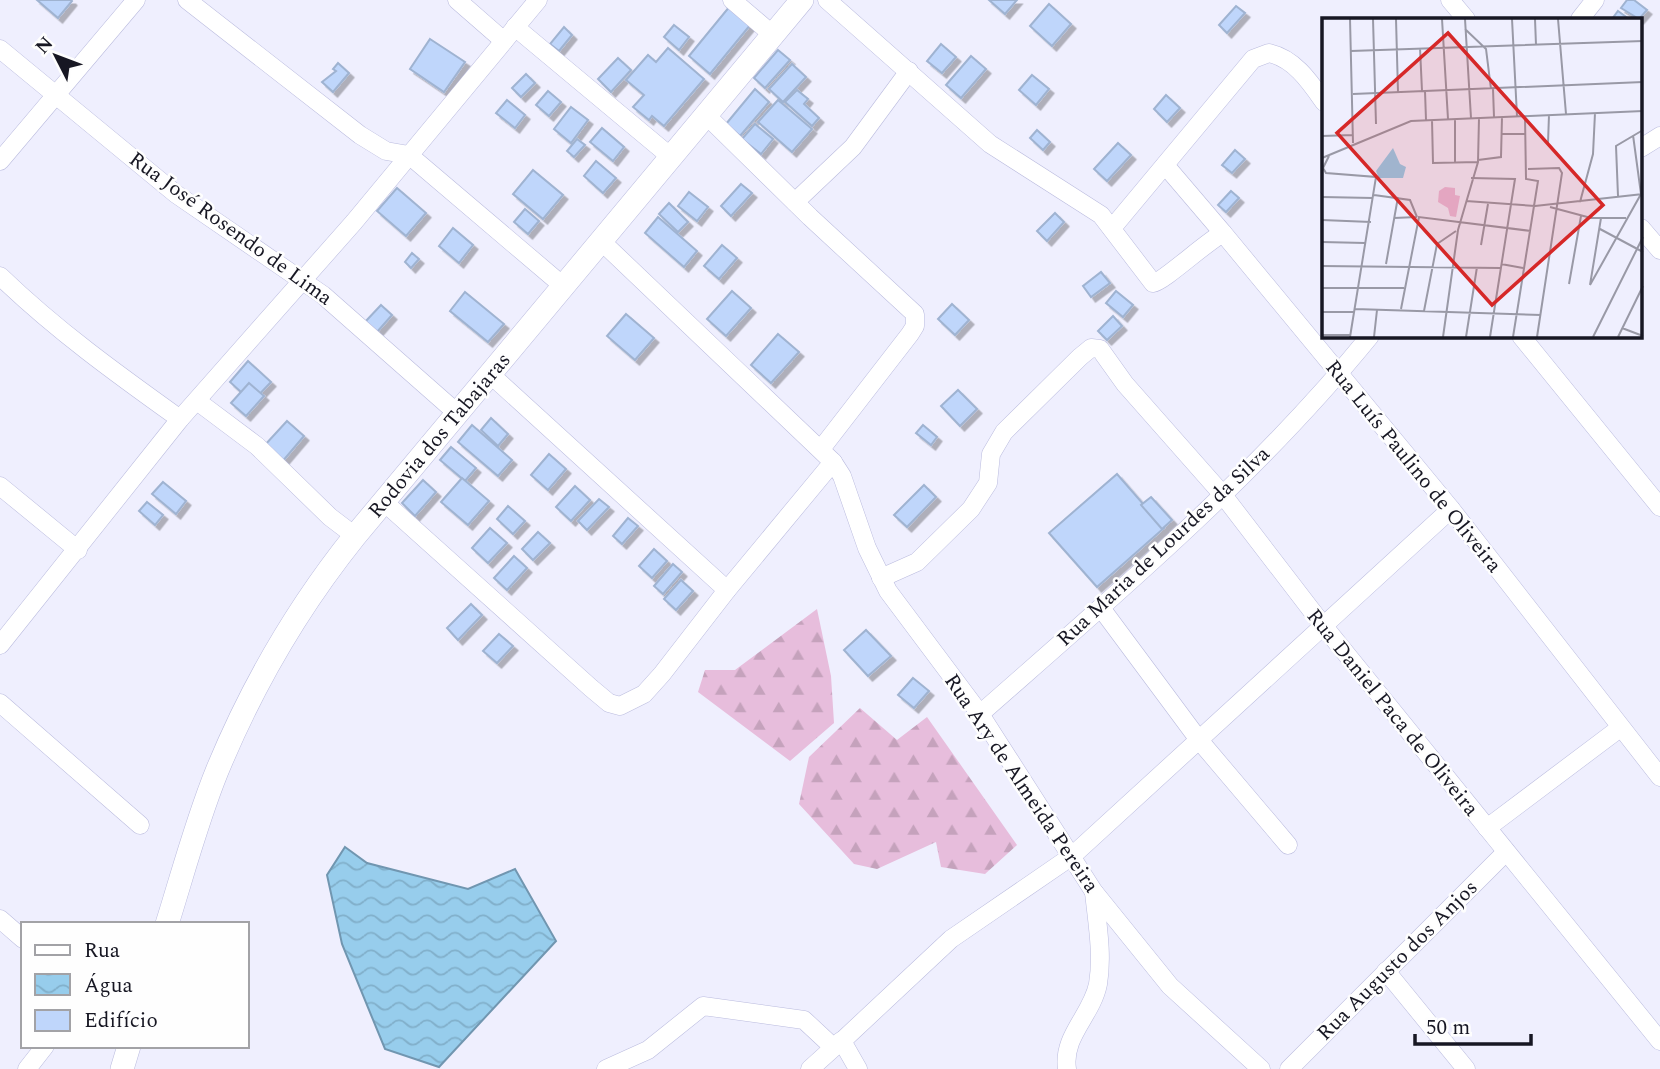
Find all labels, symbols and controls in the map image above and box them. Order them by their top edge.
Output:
inset map [1322,18,1642,338]
north arrow [21,21,91,91]
text: N [29,30,60,61]
street label: Rua José Rosendo de Lima [122,144,340,314]
street label: Rodovia dos Tabajaras [361,346,519,526]
street label: Rua Luís Paulino de Oliveira [1317,353,1510,581]
street label: Rua Maria de Lourdes da Silva [1050,438,1278,654]
street label: Rua Daniel Paca de Oliveira [1298,602,1487,824]
street label: Rua Ary de Almeida Pereira [936,667,1107,900]
street label: Rua Augusto dos Anjos [1310,873,1486,1049]
legend [21,922,248,1048]
text: Rua [84,935,121,967]
text: Água [84,970,134,1002]
scale bar [1415,1002,1530,1046]
text: Edifício [84,1005,158,1037]
text: 50 m [1426,1012,1470,1044]

